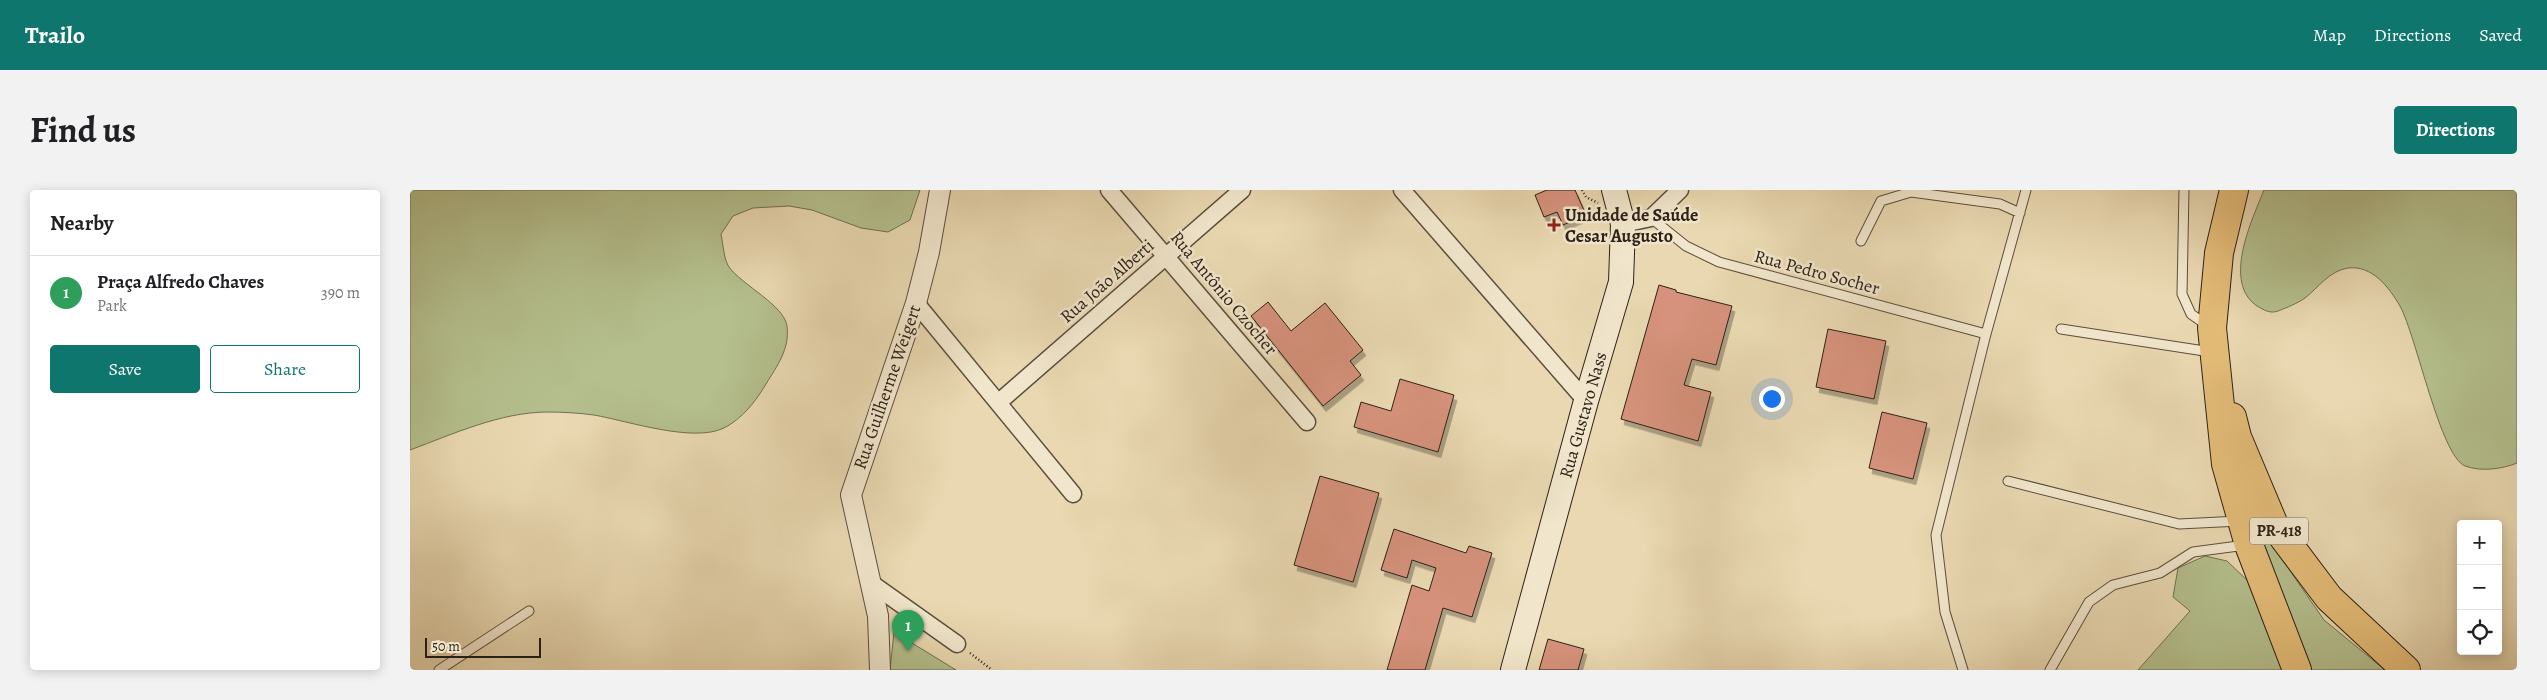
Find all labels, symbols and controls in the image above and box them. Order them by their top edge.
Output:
text: Trailo [25,19,85,51]
text: Map [2313,23,2346,47]
text: Directions [2374,23,2451,47]
text: Saved [2479,23,2522,47]
text: Find us [30,106,136,154]
button: Directions [2394,106,2517,154]
place label: Unidade de Saúde Cesar Augusto [1565,203,1698,248]
text: Nearby [50,209,113,237]
marker: Unidade de Saúde Cesar Augusto [1547,218,1561,232]
street label: Rua Antônio Czocher [1165,226,1283,360]
street label: Rua João Alberti [1055,234,1159,328]
street label: Rua Pedro Socher [1752,244,1882,300]
text: Praça Alfredo Chaves [97,269,264,295]
text: 1 [63,282,69,304]
text: 390 m [321,282,360,304]
text: Park [97,295,127,317]
street label: Rua Guilherme Weigert [848,301,926,473]
button: Save [50,345,200,393]
button: Share [210,345,360,393]
street label: Rua Gustavo Nass [1553,349,1613,481]
your location [1759,386,1785,412]
road number: PR-418 [2250,518,2308,544]
map controls [2457,520,2502,655]
button: + [2457,520,2502,565]
button: − [2457,565,2502,610]
pin: 1 [892,610,924,651]
button: locate [2457,610,2502,655]
scale bar [425,635,541,658]
text: 50 m [432,637,460,656]

